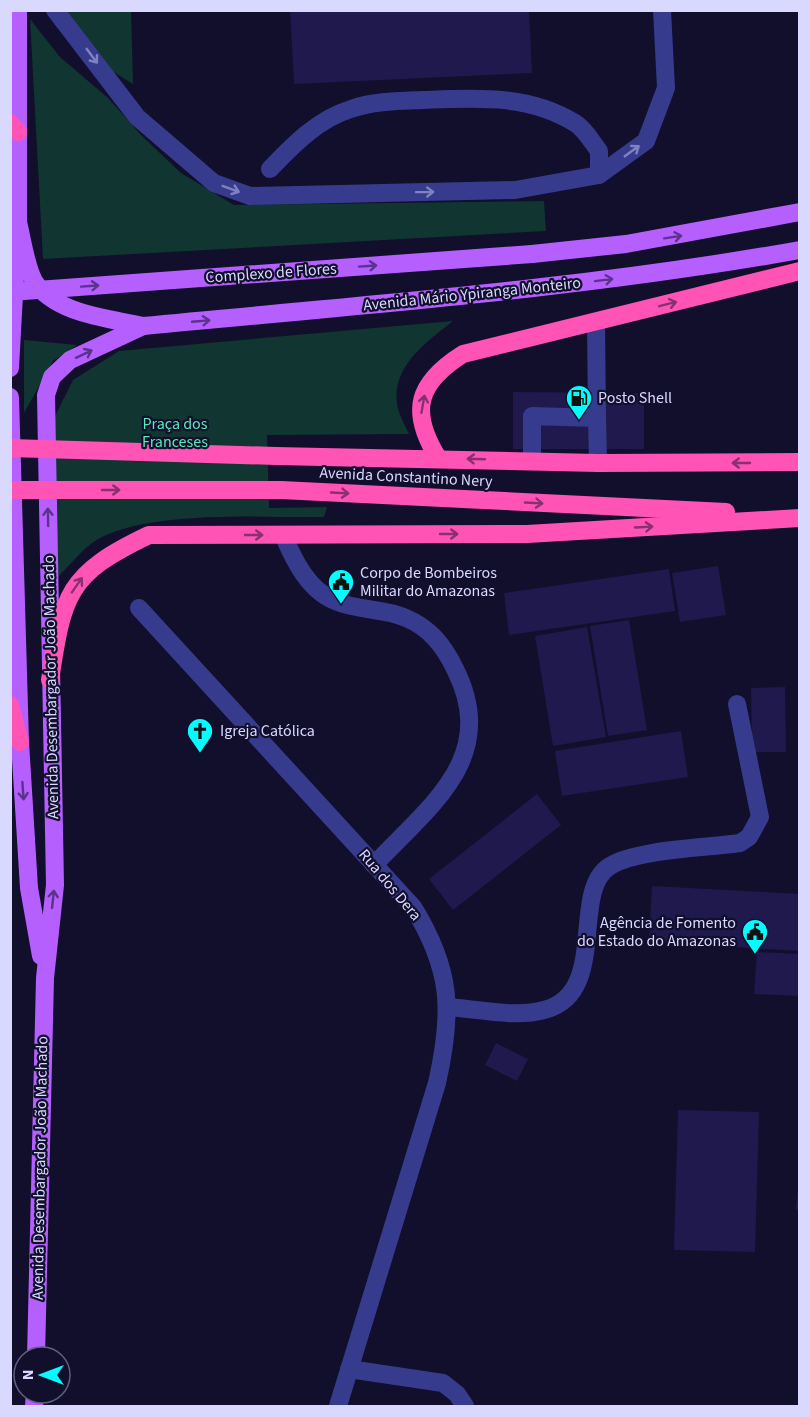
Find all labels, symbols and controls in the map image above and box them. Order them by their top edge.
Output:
one-way arrow [85,48,98,64]
one-way arrow [623,145,639,157]
one-way arrow [221,184,240,195]
one-way arrow [414,186,434,198]
one-way arrow [663,231,682,242]
street label: Complexo de Flores [205,257,338,289]
one-way arrow [358,260,378,271]
street label: Avenida Mário Ypiranga Monteiro [362,272,582,316]
one-way arrow [593,274,613,285]
one-way arrow [79,280,99,291]
one-way arrow [659,297,678,309]
one-way arrow [190,315,210,326]
one-way arrow [74,347,92,359]
fuel station icon: Posto Shell [564,383,594,421]
place label: Posto Shell [598,387,672,409]
one-way arrow [418,395,429,414]
park label: Praça dos Franceses [142,413,208,453]
one-way arrow [467,453,487,465]
one-way arrow [732,457,752,469]
street label: Avenida Constantino Nery [319,461,494,493]
one-way arrow [100,484,120,496]
one-way arrow [329,488,349,499]
one-way arrow [524,497,544,508]
one-way arrow [42,507,54,527]
one-way arrow [634,521,654,532]
one-way arrow [439,528,459,540]
one-way arrow [244,529,264,541]
street label: Avenida Desembargador João Machado [38,555,64,819]
place label: Corpo de Bombeiros Militar do Amazonas [360,562,497,602]
public building icon: Corpo de Bombeiros Militar do Amazonas [326,567,356,605]
one-way arrow [71,577,83,594]
church icon: Igreja Católica [185,716,215,754]
place label: Igreja Católica [220,720,315,742]
one-way arrow [17,781,28,801]
street label: Rua dos Dera [353,844,427,926]
one-way arrow [48,890,59,910]
place label: Agência de Fomento do Estado do Amazonas [577,912,736,952]
public building icon: Agência de Fomento do Estado do Amazonas [740,917,770,955]
street label: Avenida Desembargador João Machado [27,1036,53,1300]
north arrow [12,1345,72,1405]
text: N [17,1370,39,1380]

